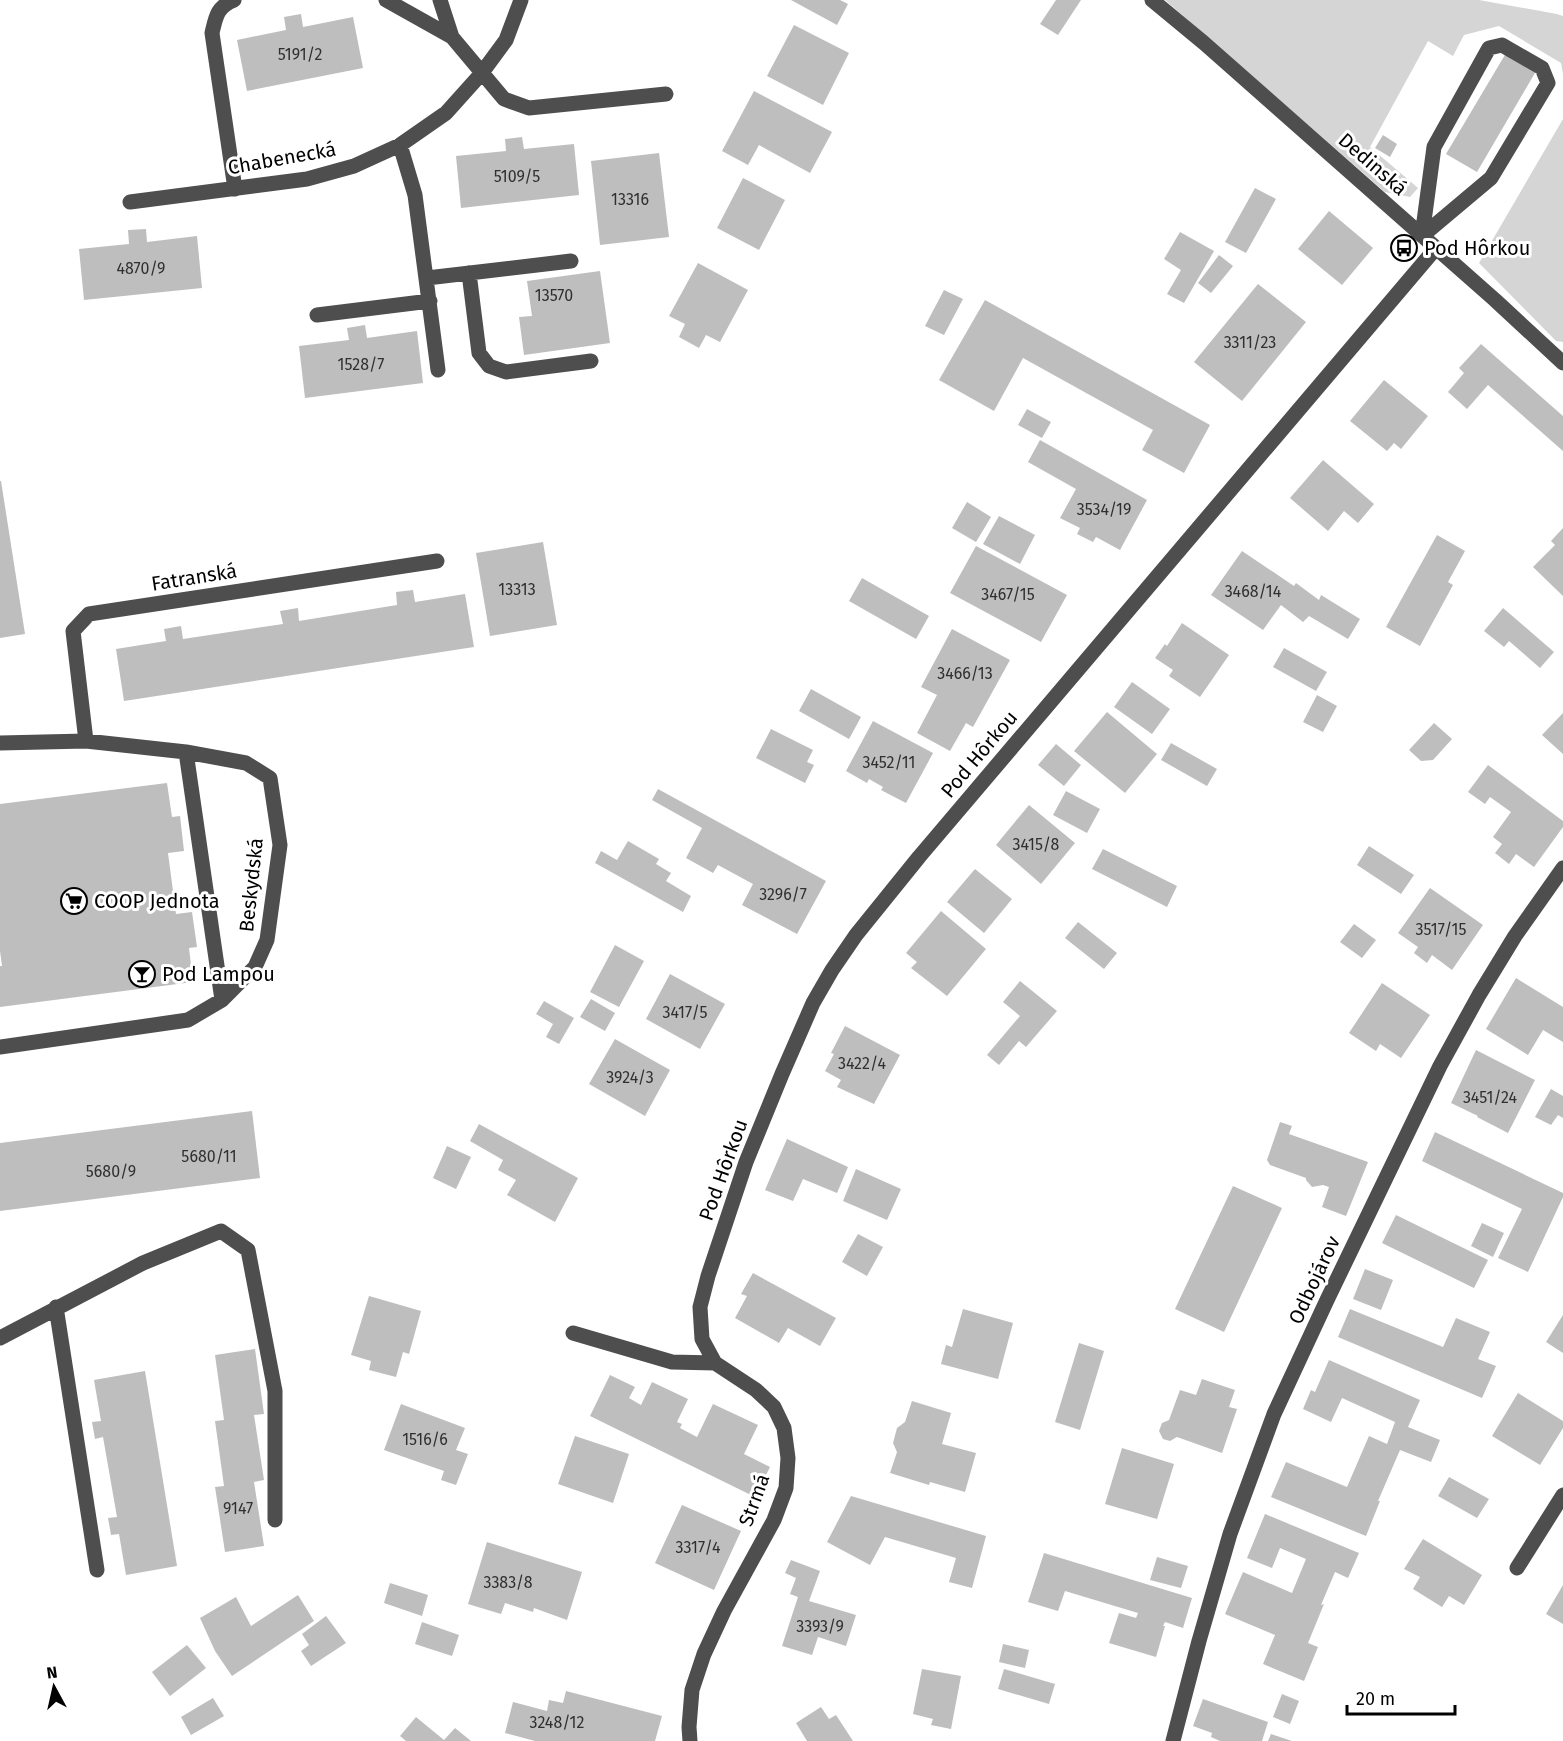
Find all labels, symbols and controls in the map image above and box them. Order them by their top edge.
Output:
house number: 5191/2 [278,45,322,64]
street label: Dedinská [1334,128,1412,200]
street label: Chabenecká [226,137,338,179]
house number: 5109/5 [494,167,540,186]
house number: 13316 [611,190,649,209]
bus stop icon: Pod Hôrkou [1389,233,1419,263]
place label: Pod Hôrkou [1424,236,1530,260]
house number: 4870/9 [116,259,166,278]
house number: 13570 [535,286,573,305]
house number: 3311/23 [1224,333,1276,352]
house number: 1528/7 [338,355,384,374]
house number: 3534/19 [1077,500,1131,519]
street label: Fatranská [149,558,239,596]
house number: 13313 [498,580,536,599]
house number: 3468/14 [1225,582,1282,601]
house number: 3467/15 [981,585,1035,604]
house number: 3466/13 [937,664,993,683]
street label: Pod Hôrkou [936,706,1022,802]
house number: 3452/11 [863,753,916,772]
house number: 3415/8 [1013,835,1060,854]
street label: Beskydská [234,837,268,933]
house number: 3296/7 [759,885,807,904]
supermarket icon: COOP Jednota [59,886,89,916]
place label: COOP Jednota [94,889,220,913]
house number: 3517/15 [1416,920,1466,939]
bar icon: Pod Lampou [127,959,157,989]
place label: Pod Lampou [162,962,275,986]
house number: 3417/5 [663,1003,707,1022]
house number: 3422/4 [838,1054,886,1073]
house number: 3924/3 [606,1068,654,1087]
house number: 3451/24 [1463,1088,1518,1107]
street label: Pod Hôrkou [694,1116,752,1224]
house number: 5680/11 [181,1147,237,1166]
house number: 5680/9 [86,1162,136,1181]
street label: Odbojárov [1283,1232,1345,1328]
house number: 1516/6 [402,1430,448,1449]
street label: Strmá [734,1471,774,1529]
house number: 9147 [223,1499,253,1518]
house number: 3317/4 [676,1538,721,1557]
house number: 3383/8 [483,1573,533,1592]
house number: 3393/9 [796,1617,844,1636]
north arrow [24,1657,84,1717]
text: N [45,1662,59,1683]
scale bar [1347,1678,1455,1716]
text: 20 m [1356,1688,1395,1710]
house number: 3248/12 [530,1713,584,1732]

